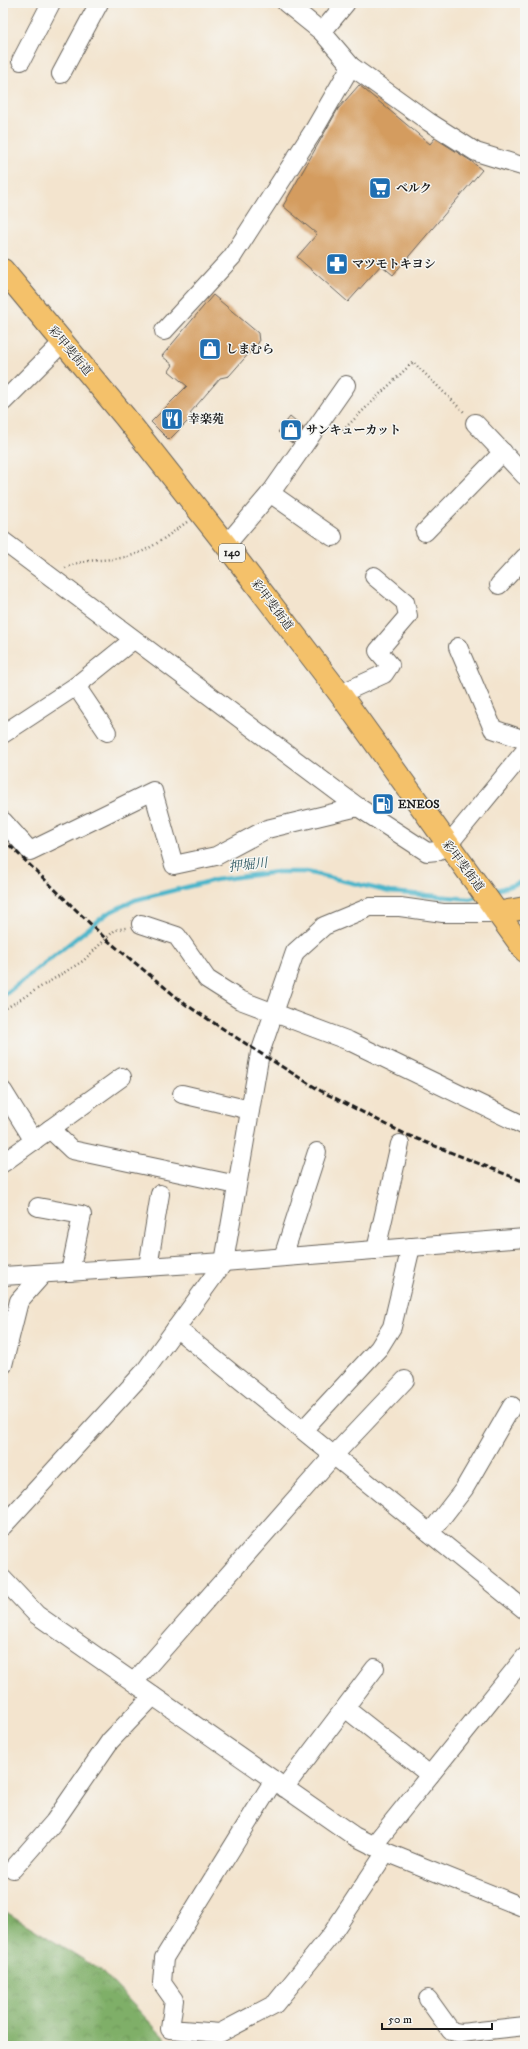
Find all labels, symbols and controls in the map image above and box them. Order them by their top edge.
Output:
supermarket icon: ベルク [367,175,393,201]
place label: ベルク [396,181,432,196]
pharmacy icon: マツモトキヨシ [324,251,350,277]
place label: マツモトキヨシ [352,257,436,272]
street label: 彩甲斐街道 [45,323,95,379]
shop icon: しまむら [197,336,223,362]
place label: しまむら [226,342,274,357]
restaurant icon: 幸楽苑 [159,406,185,432]
place label: 幸楽苑 [188,412,224,427]
shop icon: サンキューカット [278,417,304,443]
place label: サンキューカット [306,423,401,438]
road number: 140 [219,544,245,562]
street label: 彩甲斐街道 [248,577,296,633]
fuel station icon: ENEOS [370,791,396,817]
place label: ENEOS [398,797,440,812]
street label: 彩甲斐街道 [439,838,487,894]
water label: 押堀川 [228,854,270,875]
scale bar [382,2005,492,2031]
text: 50 m [388,2012,412,2027]

